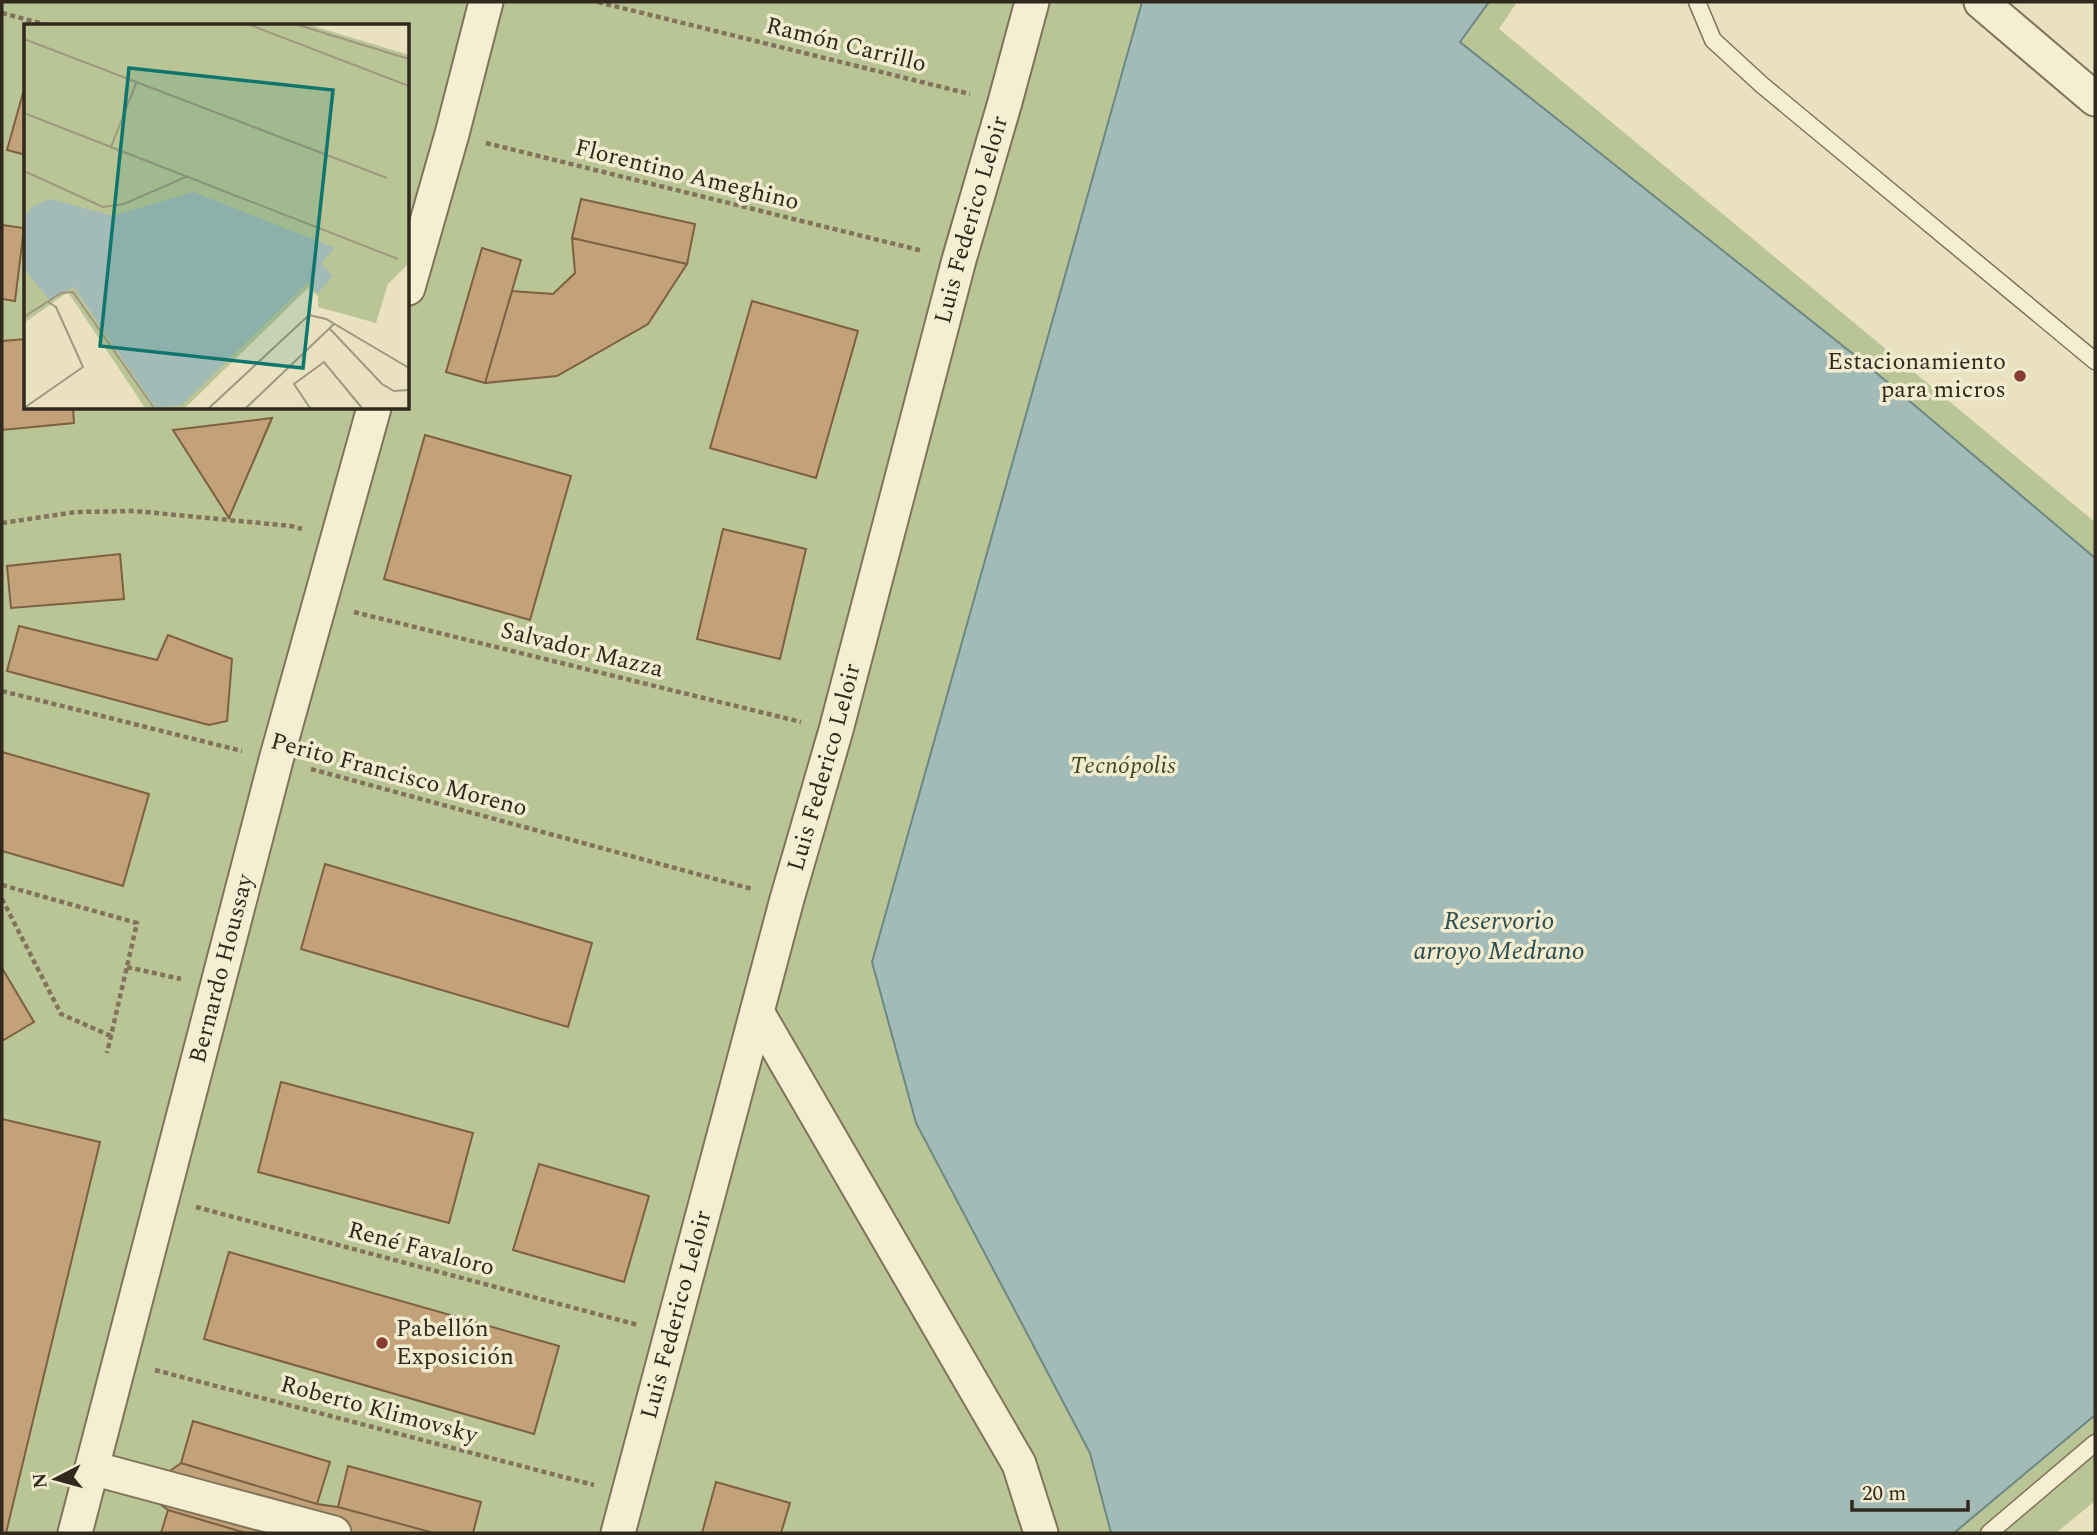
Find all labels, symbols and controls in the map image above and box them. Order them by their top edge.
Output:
street label: Ramón Carrillo [762,8,930,82]
inset map [24,24,410,410]
street label: Luis Federico Leloir [925,112,1018,328]
street label: Florentino Ameghino [571,130,803,220]
place label: Estacionamiento para micros [1827,344,2006,408]
marker: Estacionamiento para micros [2012,368,2028,384]
street label: Salvador Mazza [497,612,667,688]
street label: Luis Federico Leloir [778,659,871,876]
street label: Perito Francisco Moreno [267,723,531,827]
park label: Tecnópolis [1070,748,1176,784]
street label: Bernardo Houssay [180,869,264,1067]
water label: Reservorio arroyo Medrano [1413,901,1585,971]
street label: Luis Federico Leloir [631,1206,721,1423]
street label: René Favaloro [344,1212,498,1286]
place label: Pabellón Exposición [396,1311,514,1375]
marker: Pabellón Exposición [374,1335,390,1351]
street label: Roberto Klimovsky [276,1366,483,1454]
north arrow [21,1444,91,1514]
scale bar [1852,1468,1968,1512]
text: N [25,1471,56,1490]
text: 20 m [1862,1478,1906,1510]

